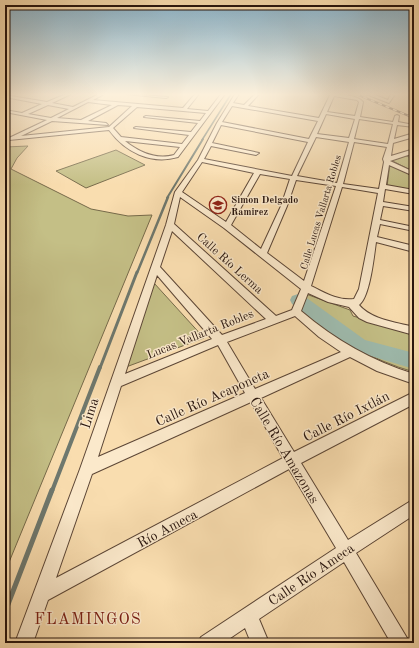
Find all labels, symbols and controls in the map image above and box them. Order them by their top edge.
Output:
street label: Calle Lucas Vallarta Robles [299,154,343,271]
school or university icon: Simon Delgado Ramirez [208,195,228,215]
place label: Simon Delgado Ramirez [231,195,298,217]
street label: Calle Río Lerma [194,231,265,296]
street label: Lucas Vallarta Robles [145,308,255,362]
street label: Calle Río Acaponeta [154,367,271,429]
street label: Calle Río Ixtlán [301,389,392,445]
street label: Calle Río Amazonas [247,395,321,506]
street label: Lima [78,396,101,430]
street label: Río Ameca [135,507,200,551]
street label: Calle Río Ameca [266,541,357,609]
district label: FLAMINGOS [34,612,142,628]

